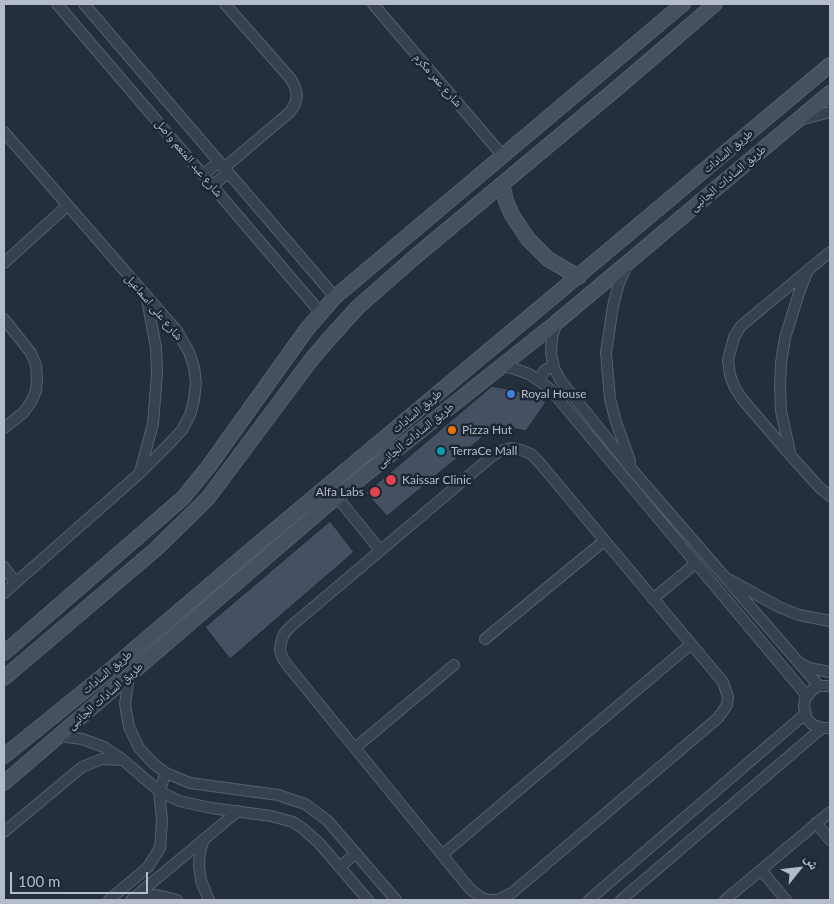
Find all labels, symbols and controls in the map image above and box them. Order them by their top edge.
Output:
street label: شارع عمر مكرم [411,50,465,110]
street label: شارع عبد المنعم واصل [152,116,226,200]
street label: طريق السادات [700,126,756,176]
street label: طريق السادات الجانبى [687,142,769,214]
street label: شارع على اسماعيل [122,271,186,343]
street label: طريق السادات [389,386,445,436]
place label: Royal House [521,387,587,401]
marker: Royal House [505,388,517,400]
street label: طريق السادات الجانبى [373,399,457,471]
place label: Pizza Hut [462,423,512,437]
marker: Pizza Hut [446,424,458,436]
place label: TerraCe Mall [451,444,517,458]
marker: TerraCe Mall [435,445,447,457]
marker: Kaissar Clinic [384,473,398,487]
place label: Kaissar Clinic [402,473,472,487]
place label: Alfa Labs [316,485,364,499]
marker: Alfa Labs [368,485,382,499]
street label: طريق السادات [79,647,135,697]
street label: طريق السادات الجانبى [64,659,146,733]
north arrow [774,844,824,894]
text: ش [802,851,824,872]
scale bar [12,862,150,894]
text: 100 m [18,872,60,890]

